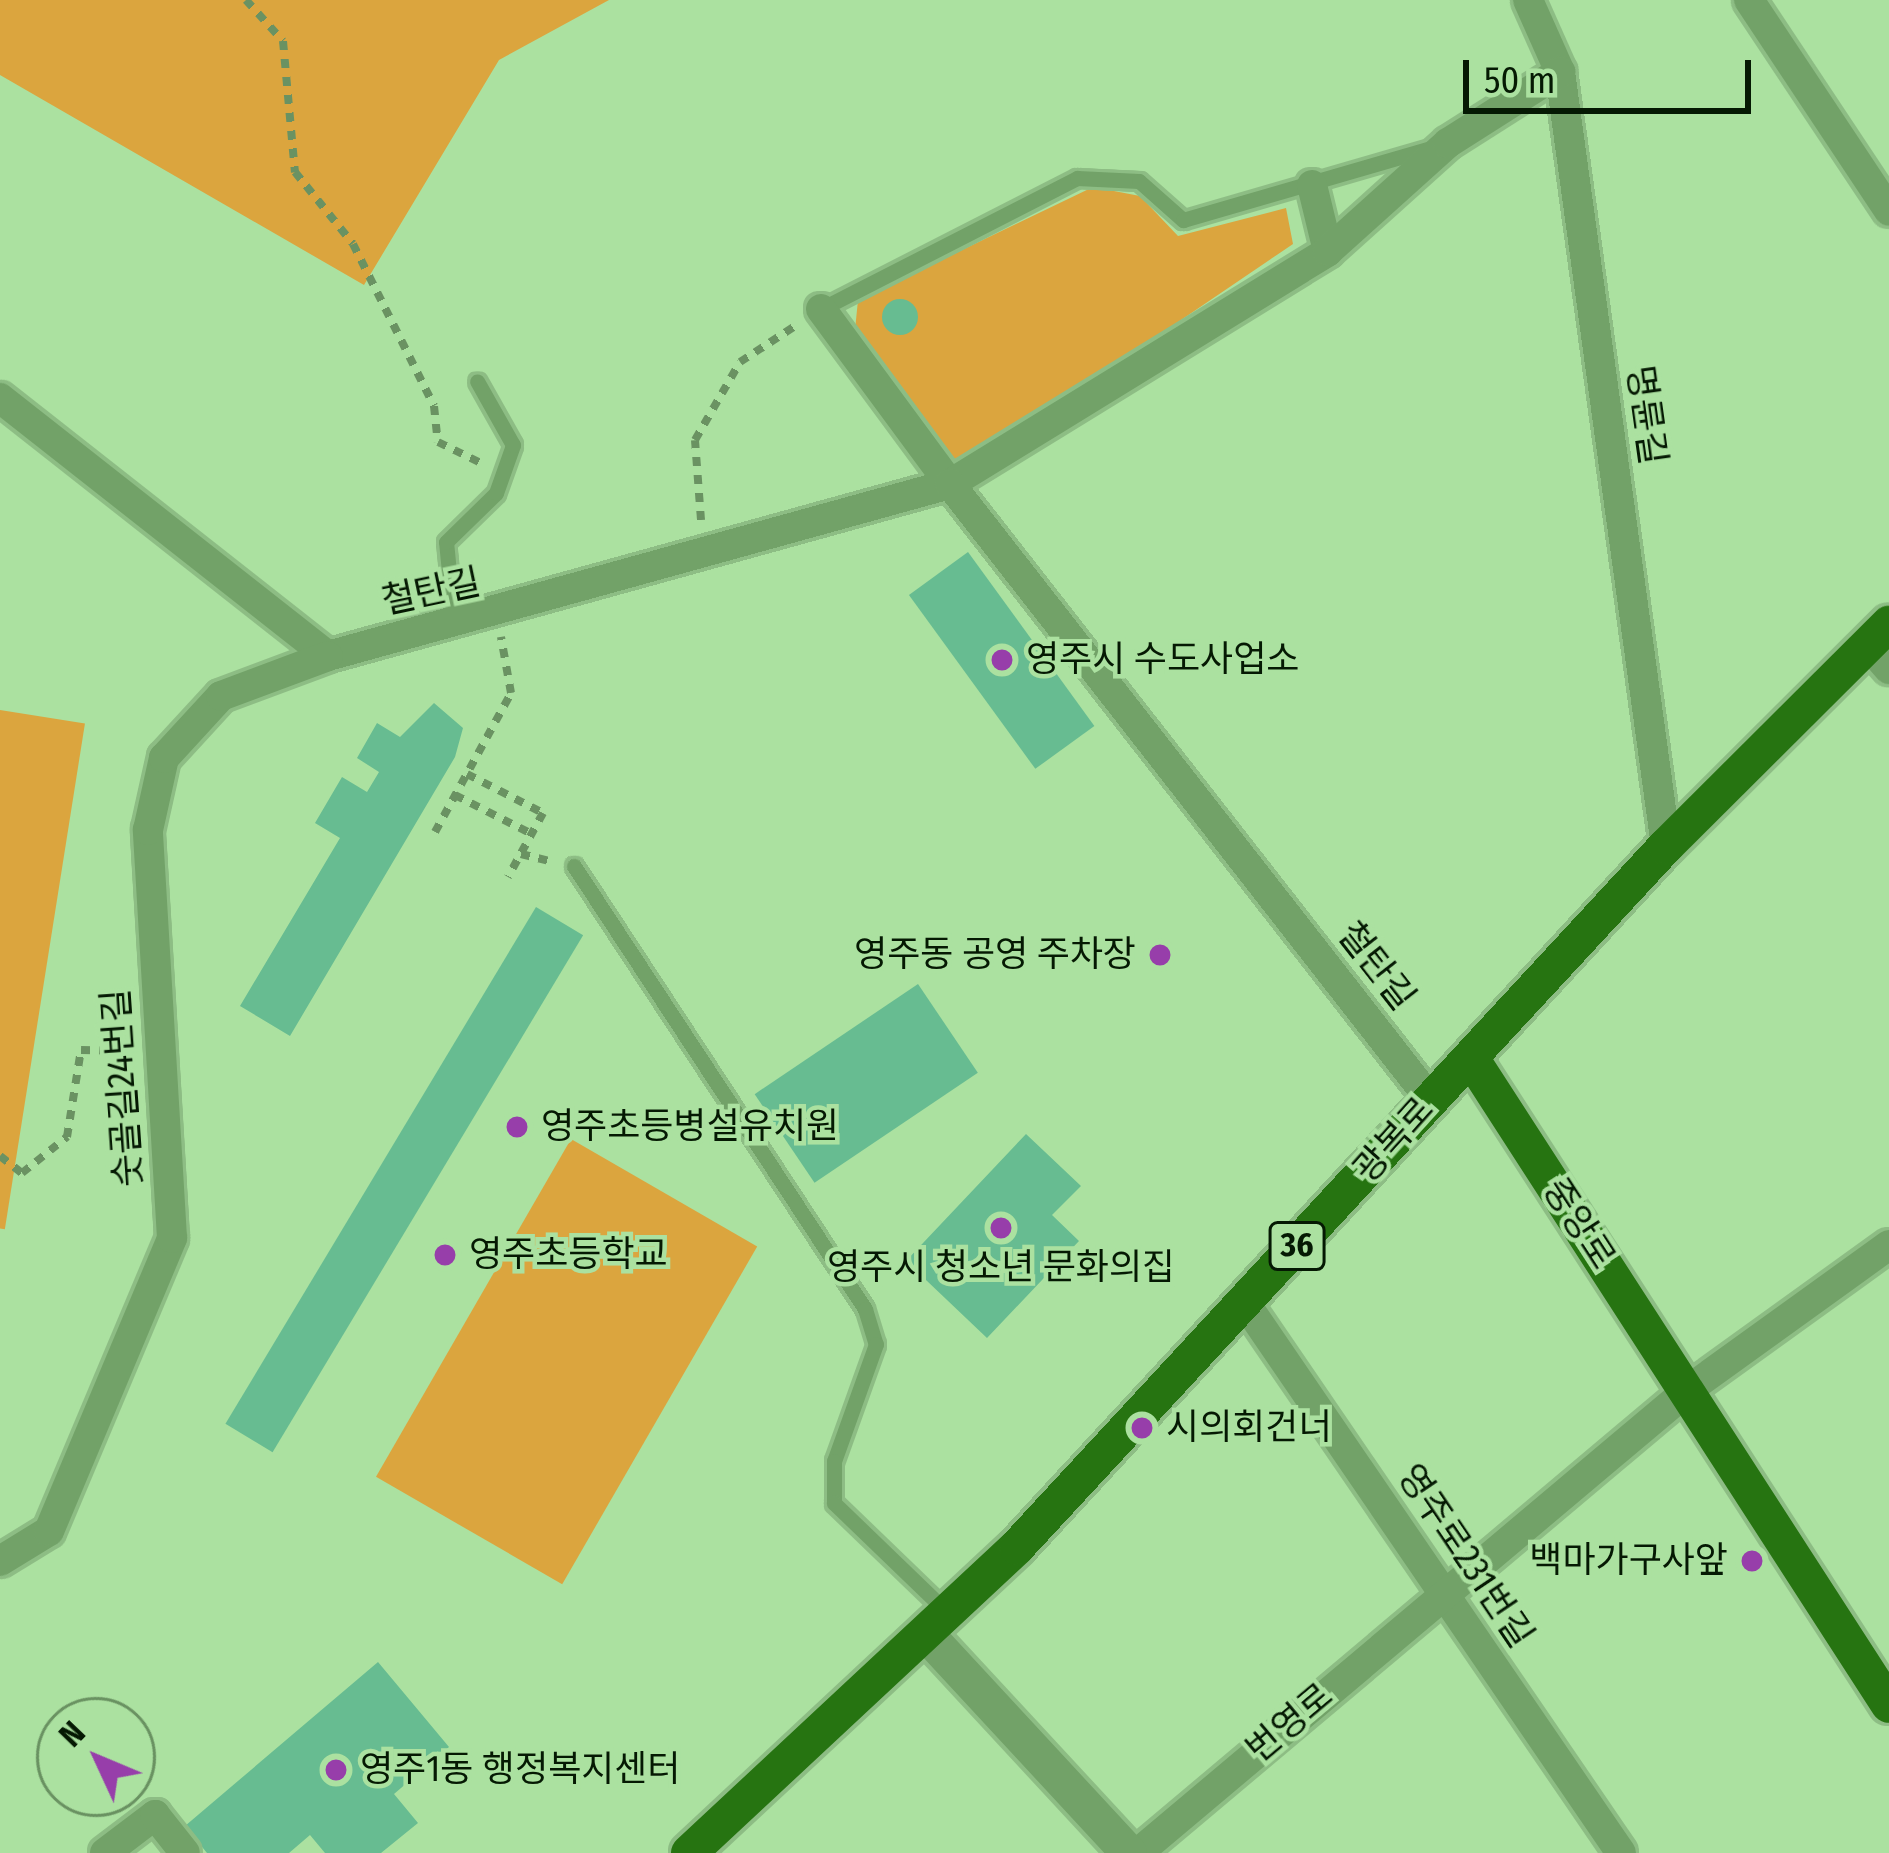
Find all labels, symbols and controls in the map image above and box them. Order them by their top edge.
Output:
scale bar [1469,36,1757,110]
text: 50 m [1484,59,1555,103]
street label: 명륜길 [1618,363,1674,467]
street label: 철탄길 [378,561,484,623]
place label: 영주시 수도사업소 [1026,638,1299,682]
marker: 영주시 수도사업소 [989,647,1015,673]
street label: 철탄길 [1328,914,1424,1018]
place label: 영주동 공영 주차장 [854,933,1136,977]
marker: 영주동 공영 주차장 [1147,942,1173,968]
street label: 숫골길24번길 [95,988,151,1188]
street label: 광복로 [1345,1089,1443,1191]
place label: 영주초등병설유치원 [541,1105,839,1149]
marker: 영주초등병설유치원 [504,1114,530,1140]
street label: 중앙로 [1534,1171,1624,1277]
marker: 영주시 청소년 문화의집 [988,1215,1014,1241]
road number: 36 [1267,1219,1327,1273]
place label: 영주초등학교 [469,1233,668,1277]
marker: 영주초등학교 [432,1242,458,1268]
place label: 영주시 청소년 문화의집 [827,1246,1175,1290]
place label: 시의회건너 [1166,1406,1332,1450]
marker: 시의회건너 [1129,1415,1155,1441]
street label: 영주로231번길 [1388,1457,1542,1655]
place label: 백마가구사앞 [1529,1539,1728,1583]
marker: 백마가구사앞 [1739,1548,1765,1574]
street label: 번영로 [1238,1675,1342,1771]
north arrow [36,1697,156,1817]
text: N [51,1713,94,1755]
place label: 영주1동 행정복지센터 [360,1748,681,1792]
marker: 영주1동 행정복지센터 [323,1757,349,1783]

